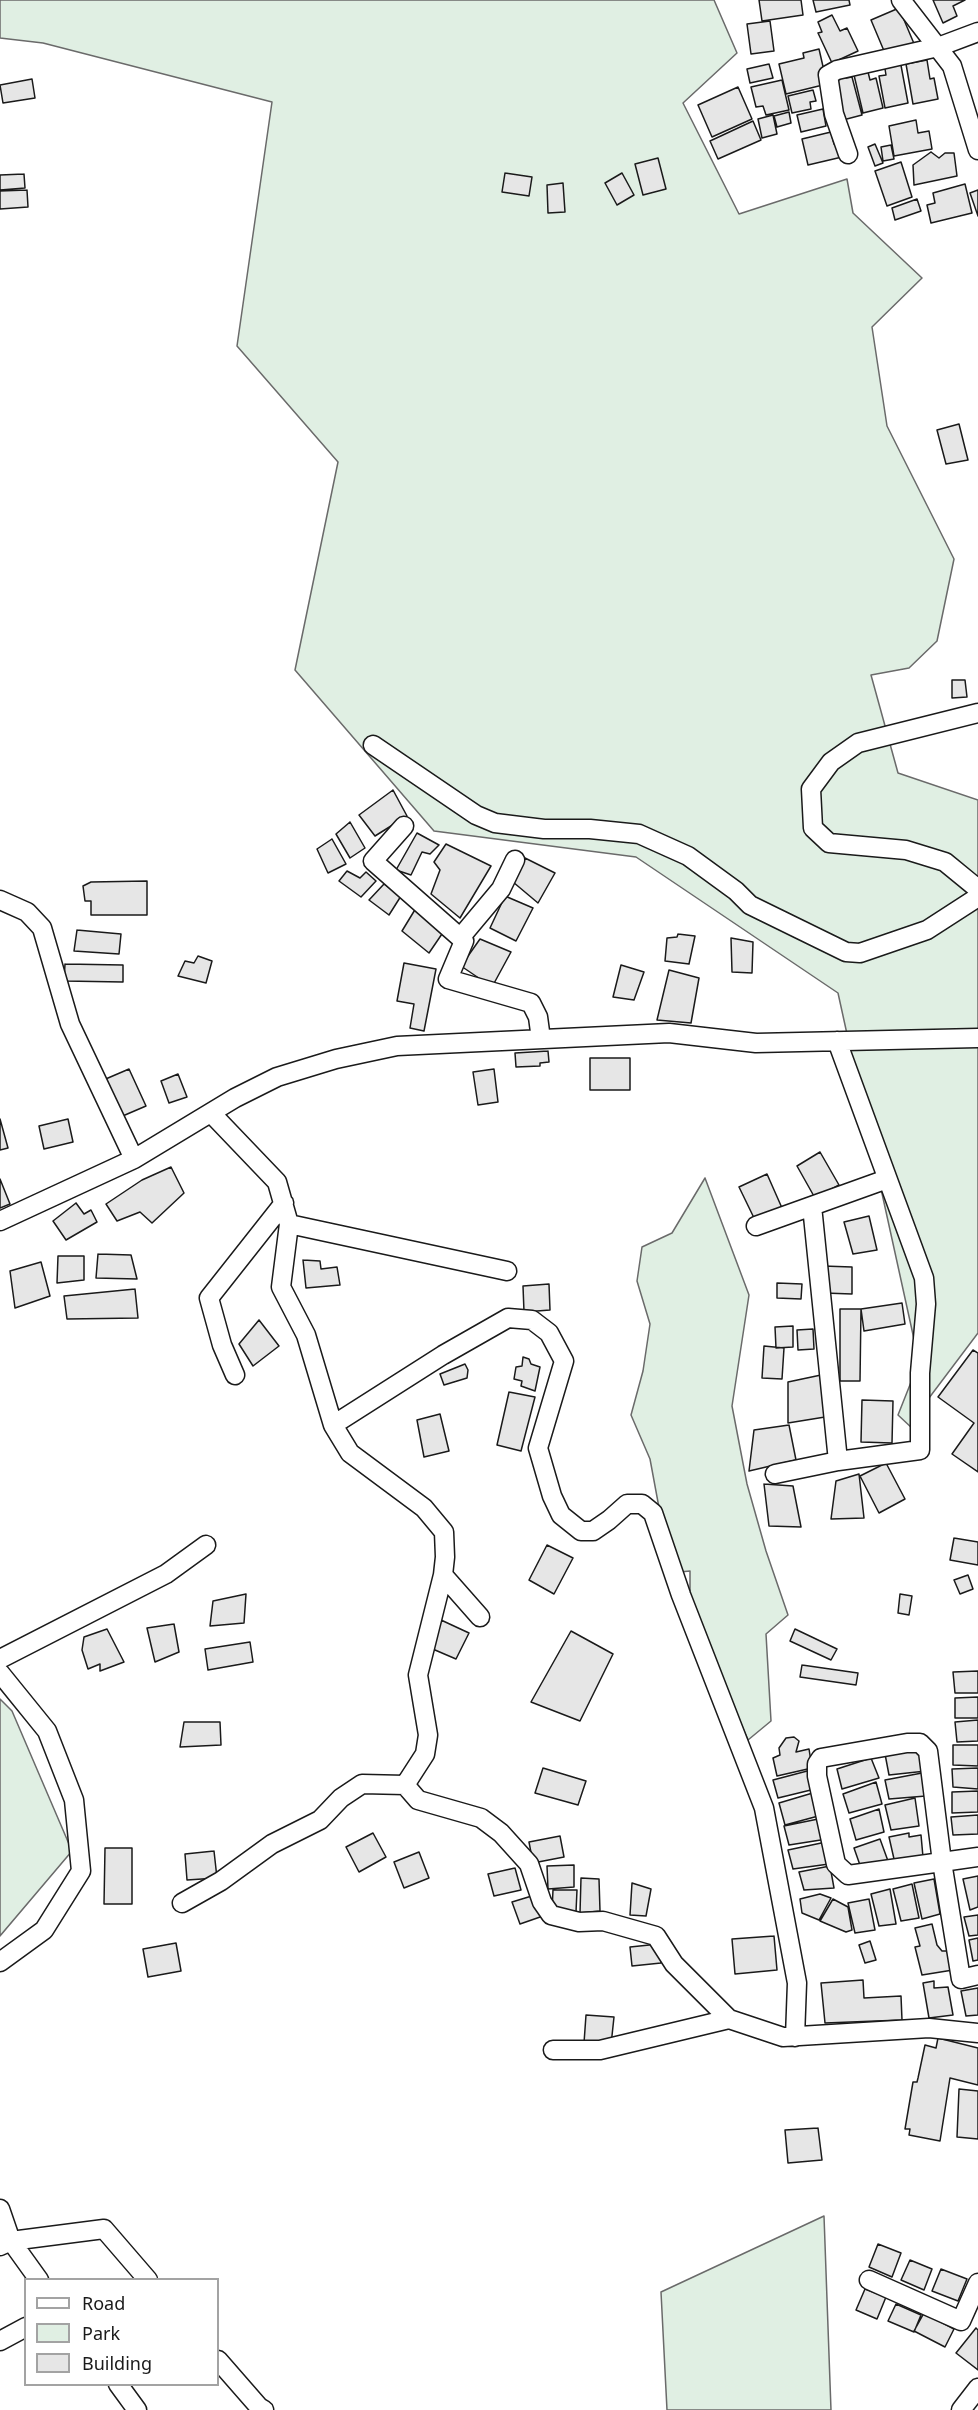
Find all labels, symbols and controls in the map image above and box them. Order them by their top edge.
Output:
legend [24,2278,219,2386]
text: Road [82,2291,125,2315]
text: Park [82,2321,120,2345]
text: Building [82,2351,152,2375]

